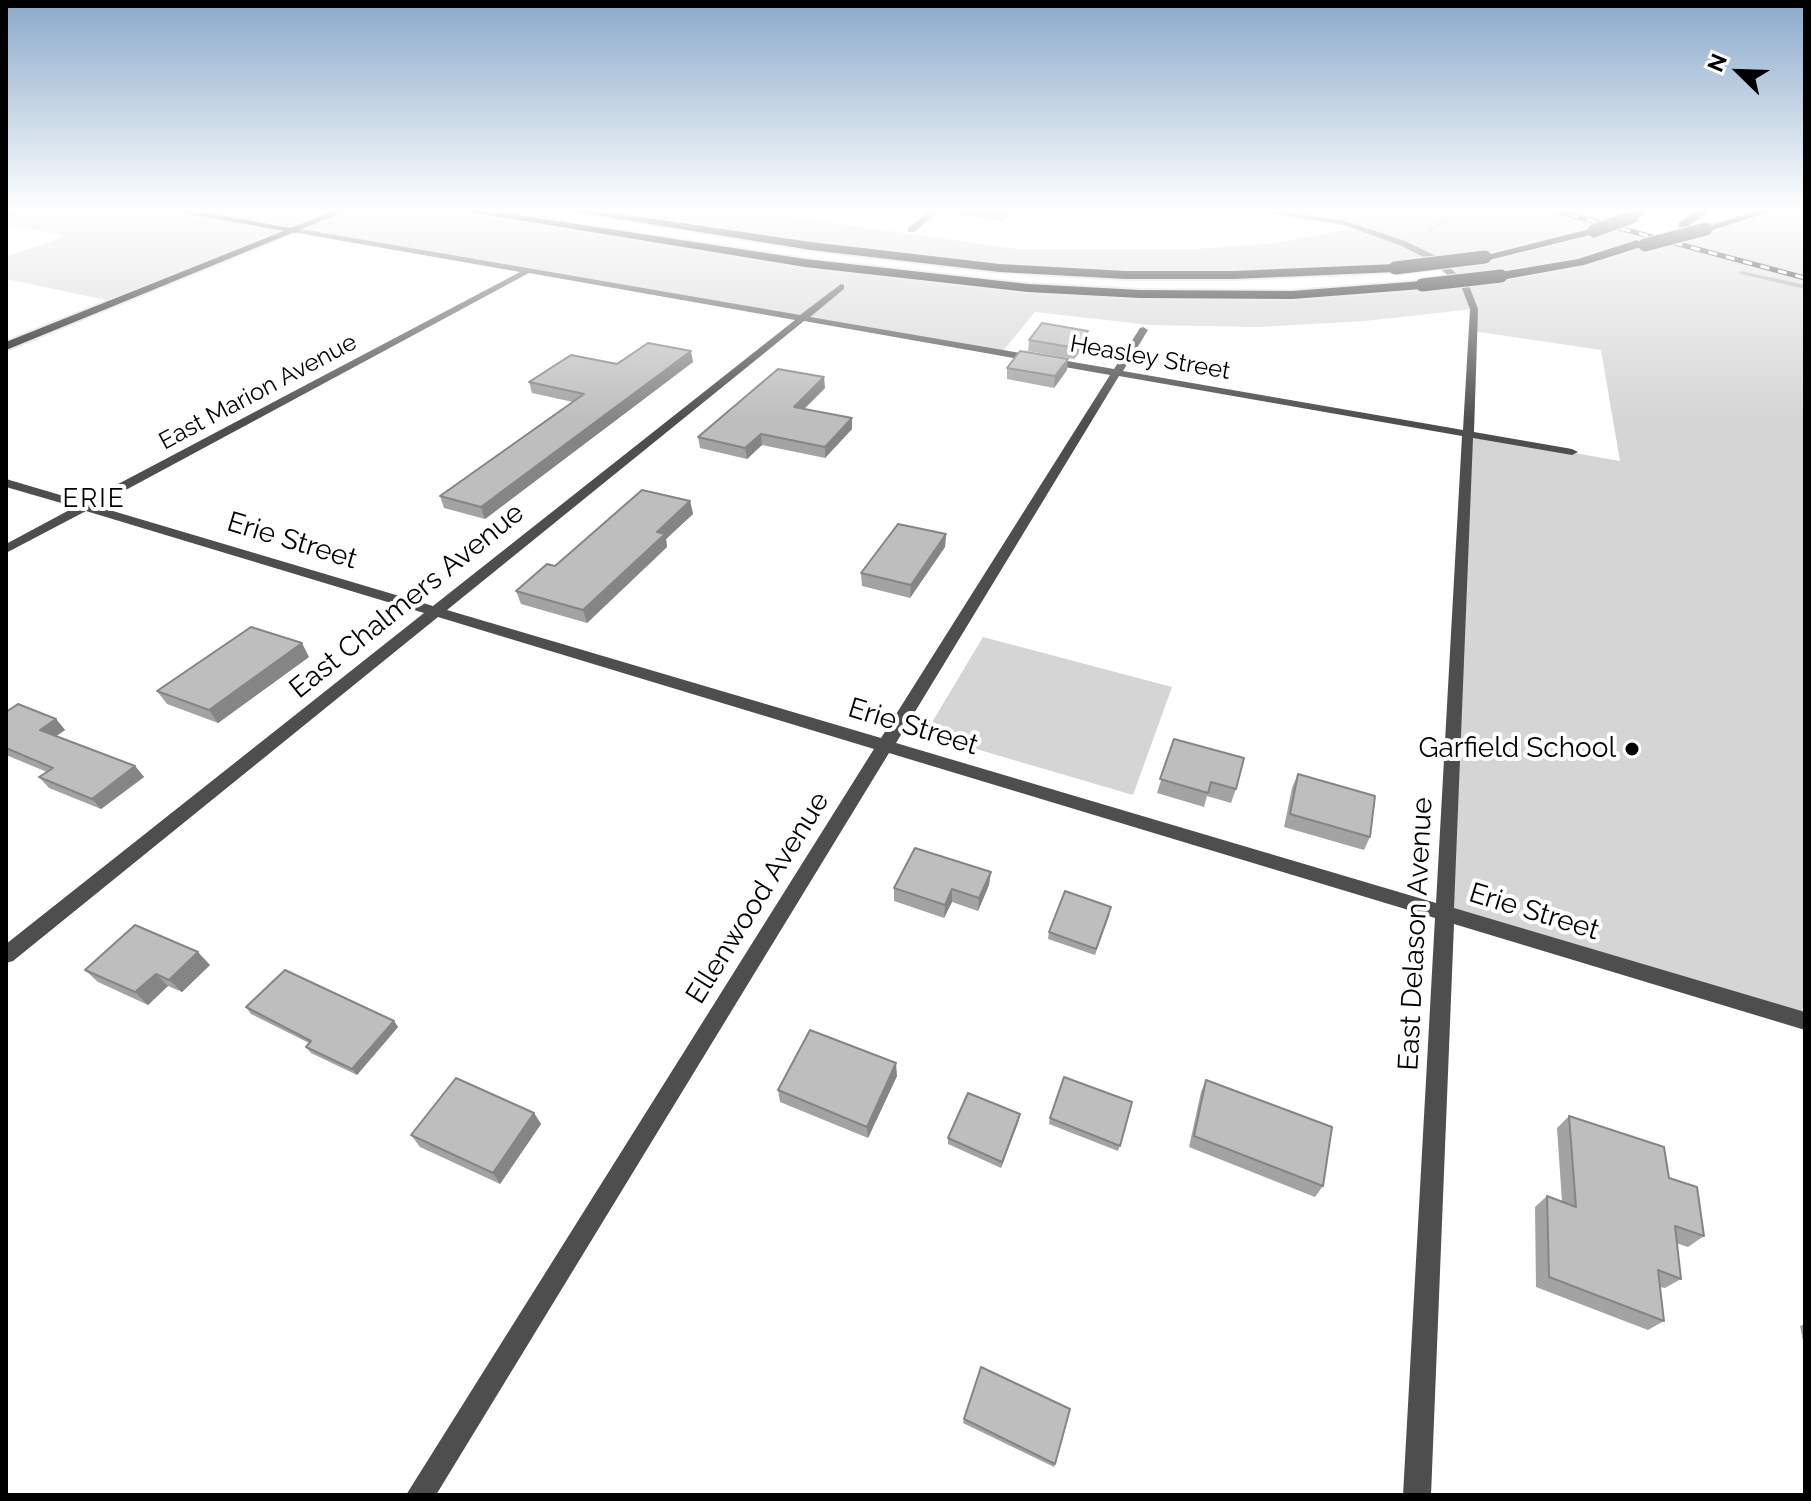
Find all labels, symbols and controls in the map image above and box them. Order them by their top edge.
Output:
north arrow [1699,32,1779,112]
text: N [1702,50,1732,75]
street label: East Marion Avenue [154,328,362,456]
street label: Heasley Street [1068,330,1232,386]
district label: ERIE [62,483,126,515]
street label: East Chalmers Avenue [283,496,531,706]
street label: Erie Street [223,505,361,577]
street label: Erie Street [844,691,982,763]
place label: Garfield School [1419,732,1616,766]
marker: Garfield School [1623,740,1641,758]
street label: Ellenwood Avenue [679,786,837,1010]
street label: East Delason Avenue [1392,797,1440,1071]
street label: Erie Street [1465,876,1603,948]

